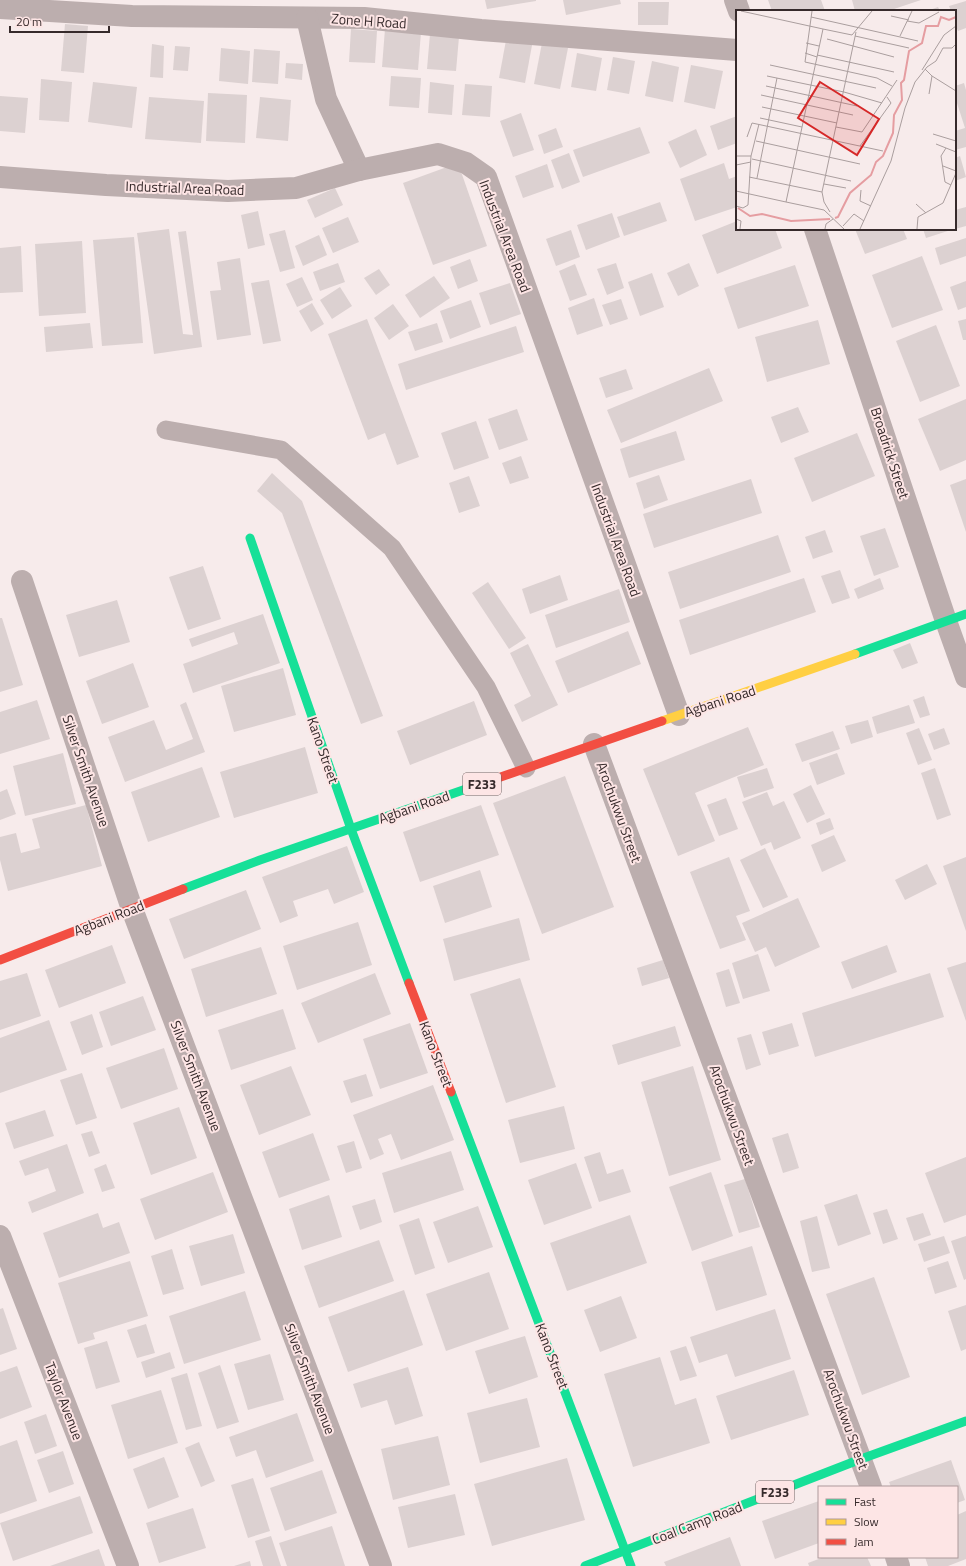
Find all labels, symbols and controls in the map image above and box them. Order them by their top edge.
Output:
street label: Zone H Road [331,7,407,34]
scale bar [10,8,109,34]
inset map [736,10,956,230]
text: 20 m [16,12,42,31]
street label: Industrial Area Road [125,175,245,200]
street label: Industrial Area Road [474,177,537,295]
street label: Broadrick Street [866,404,915,501]
street label: Industrial Area Road [586,480,647,599]
street label: Agbani Road [682,679,758,722]
street label: Silver Smith Avenue [57,712,115,830]
street label: Kano Street [302,714,345,786]
street label: Arochukwu Street [592,759,647,865]
road number: F233 [463,773,501,795]
street label: Agbani Road [376,785,452,828]
street label: Agbani Road [71,895,147,941]
street label: Silver Smith Avenue [166,1017,227,1134]
street label: Kano Street [414,1018,459,1090]
street label: Arochukwu Street [705,1062,760,1168]
street label: Silver Smith Avenue [280,1320,341,1437]
street label: Kano Street [530,1320,575,1392]
street label: Taylor Avenue [40,1359,89,1443]
street label: Arochukwu Street [819,1366,874,1472]
road number: F233 [756,1481,794,1503]
legend [818,1486,958,1558]
text: Fast [854,1492,877,1511]
street label: Coal Camp Road [649,1496,745,1549]
text: Slow [854,1512,879,1531]
text: Jam [854,1532,874,1551]

